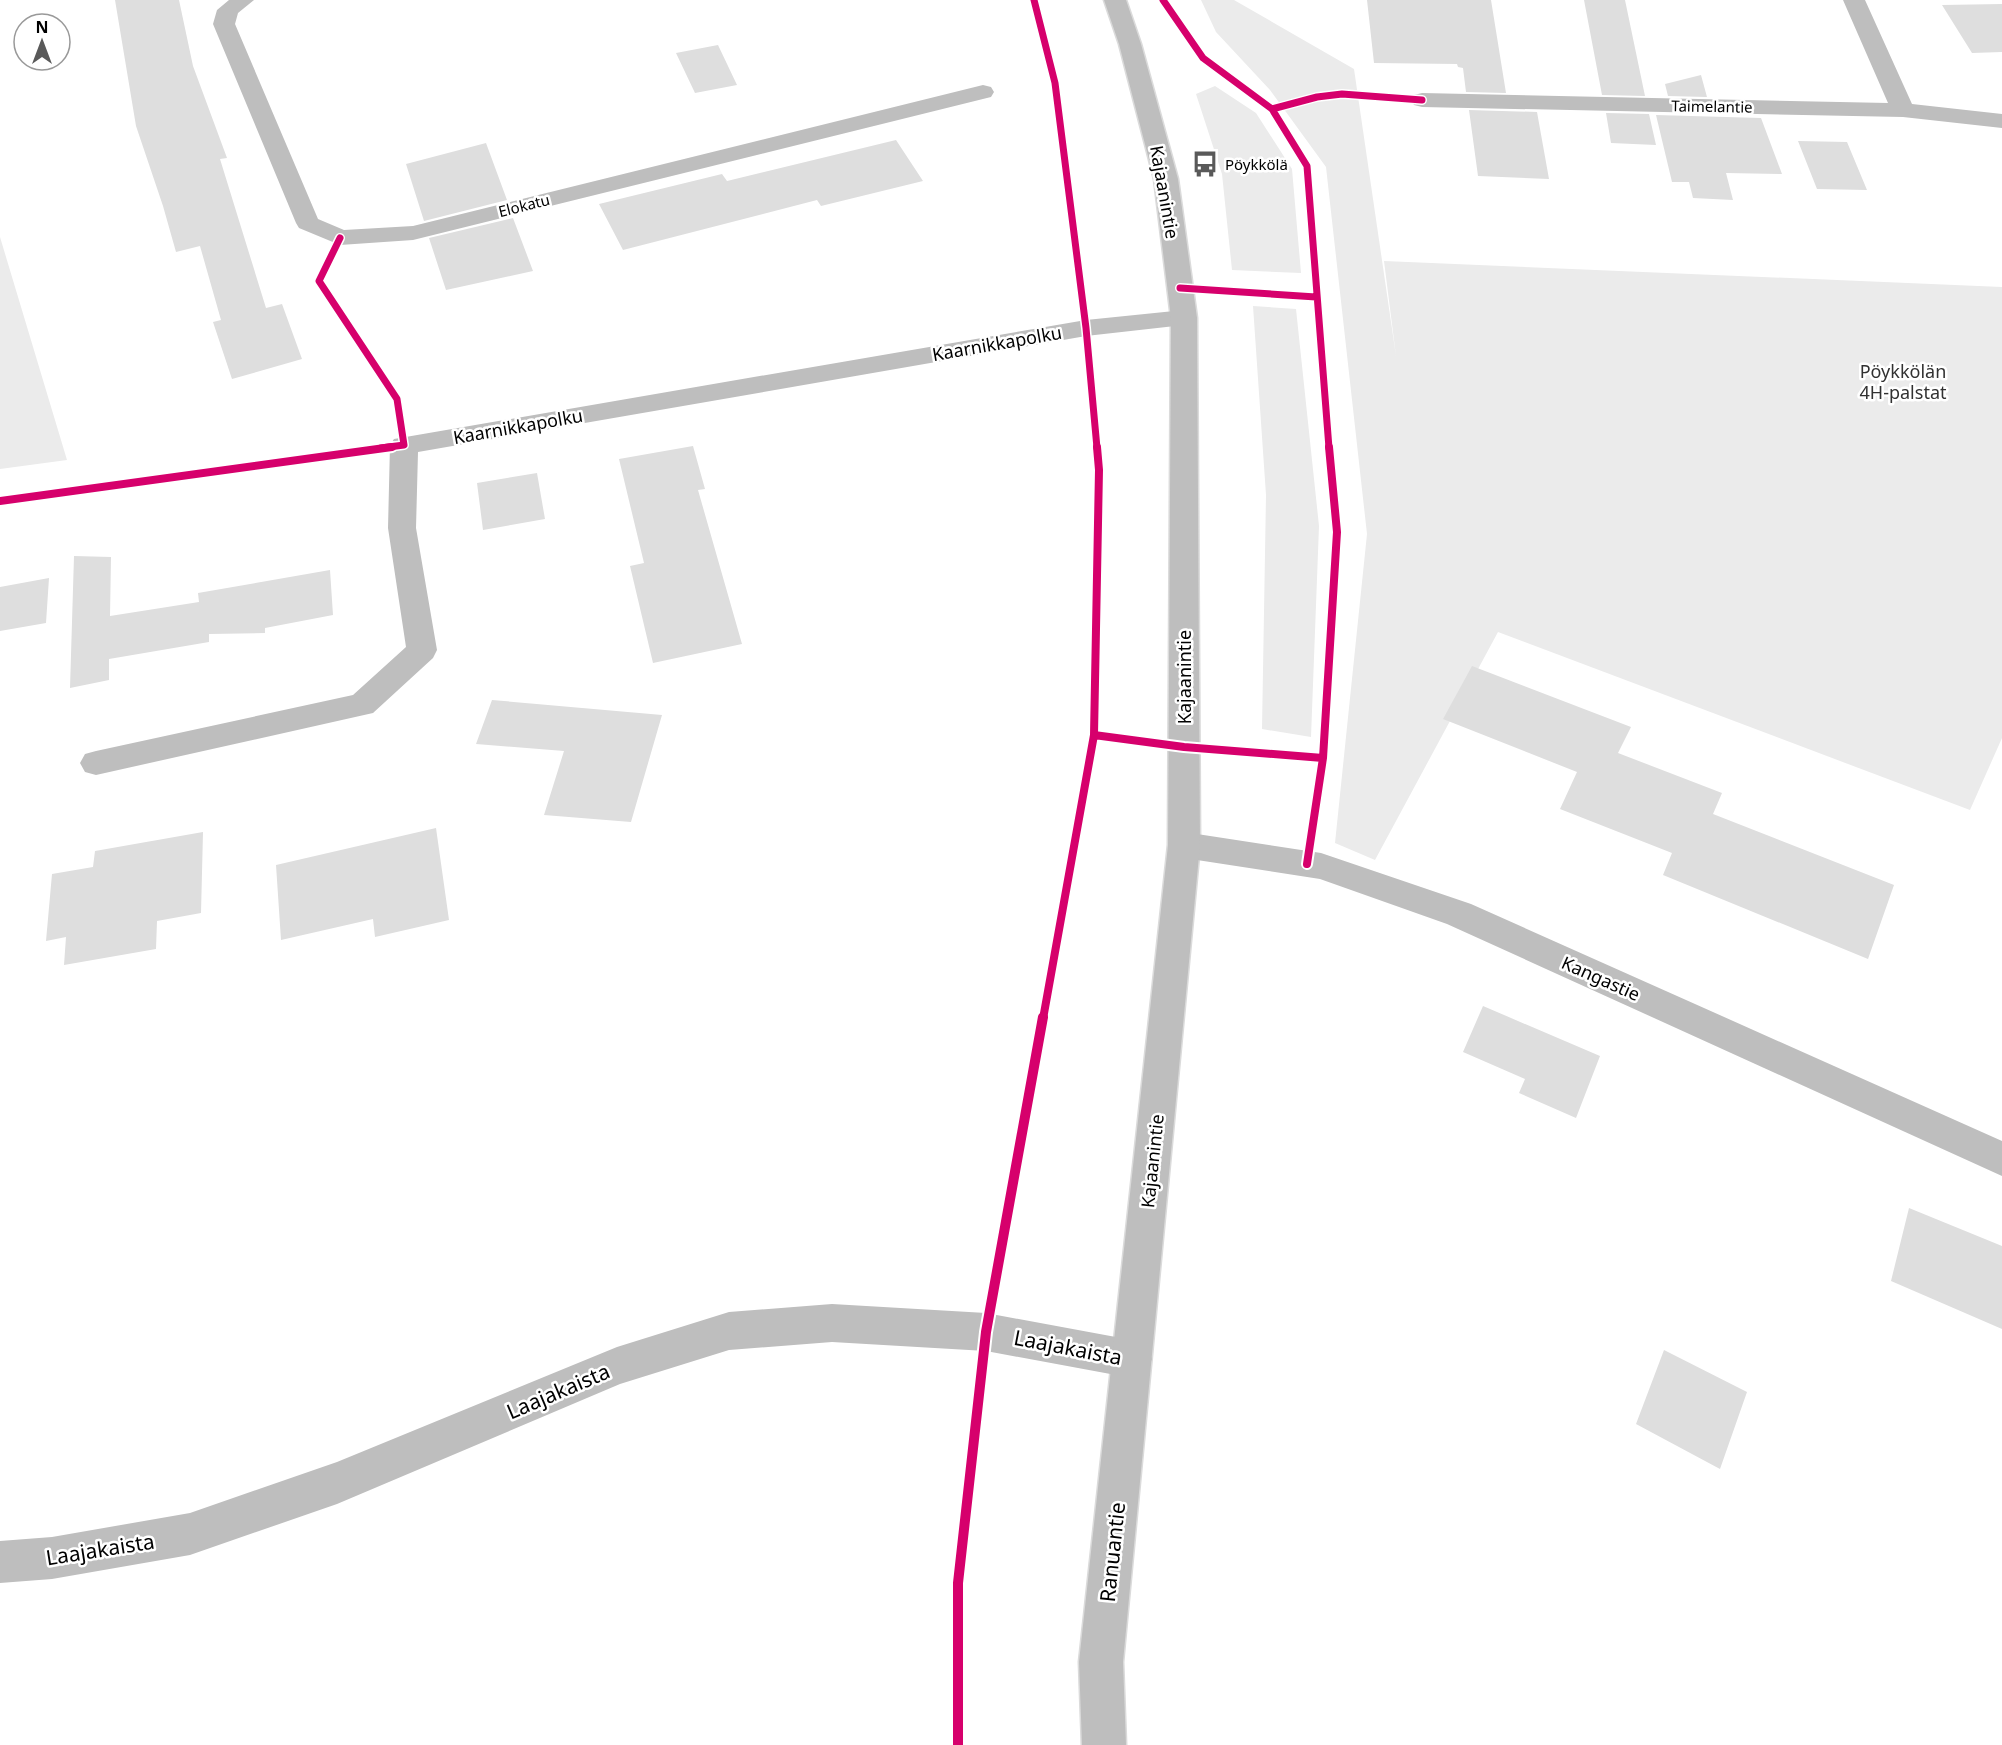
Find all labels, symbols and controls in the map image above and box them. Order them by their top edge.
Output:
north arrow [12,12,72,72]
text: N [35,16,49,38]
street label: Taimelantie [1671,95,1753,117]
street label: Kajaanintie [1145,143,1185,241]
bus stop icon: Pöykkölä [1190,149,1220,179]
place label: Pöykkölä [1225,154,1288,174]
street label: Elokatu [496,189,552,221]
street label: Kaarnikkapolku [930,320,1064,366]
park label: Pöykkölän 4H-palstat [1860,359,1947,404]
street label: Kaarnikkapolku [451,403,585,449]
street label: Kajaanintie [1172,630,1196,724]
street label: Kangastie [1558,950,1644,1006]
street label: Kajaanintie [1135,1113,1169,1209]
street label: Laajakaista [1012,1323,1124,1371]
street label: Laajakaista [502,1357,614,1425]
street label: Ranuantie [1093,1501,1131,1603]
street label: Laajakaista [44,1527,156,1571]

